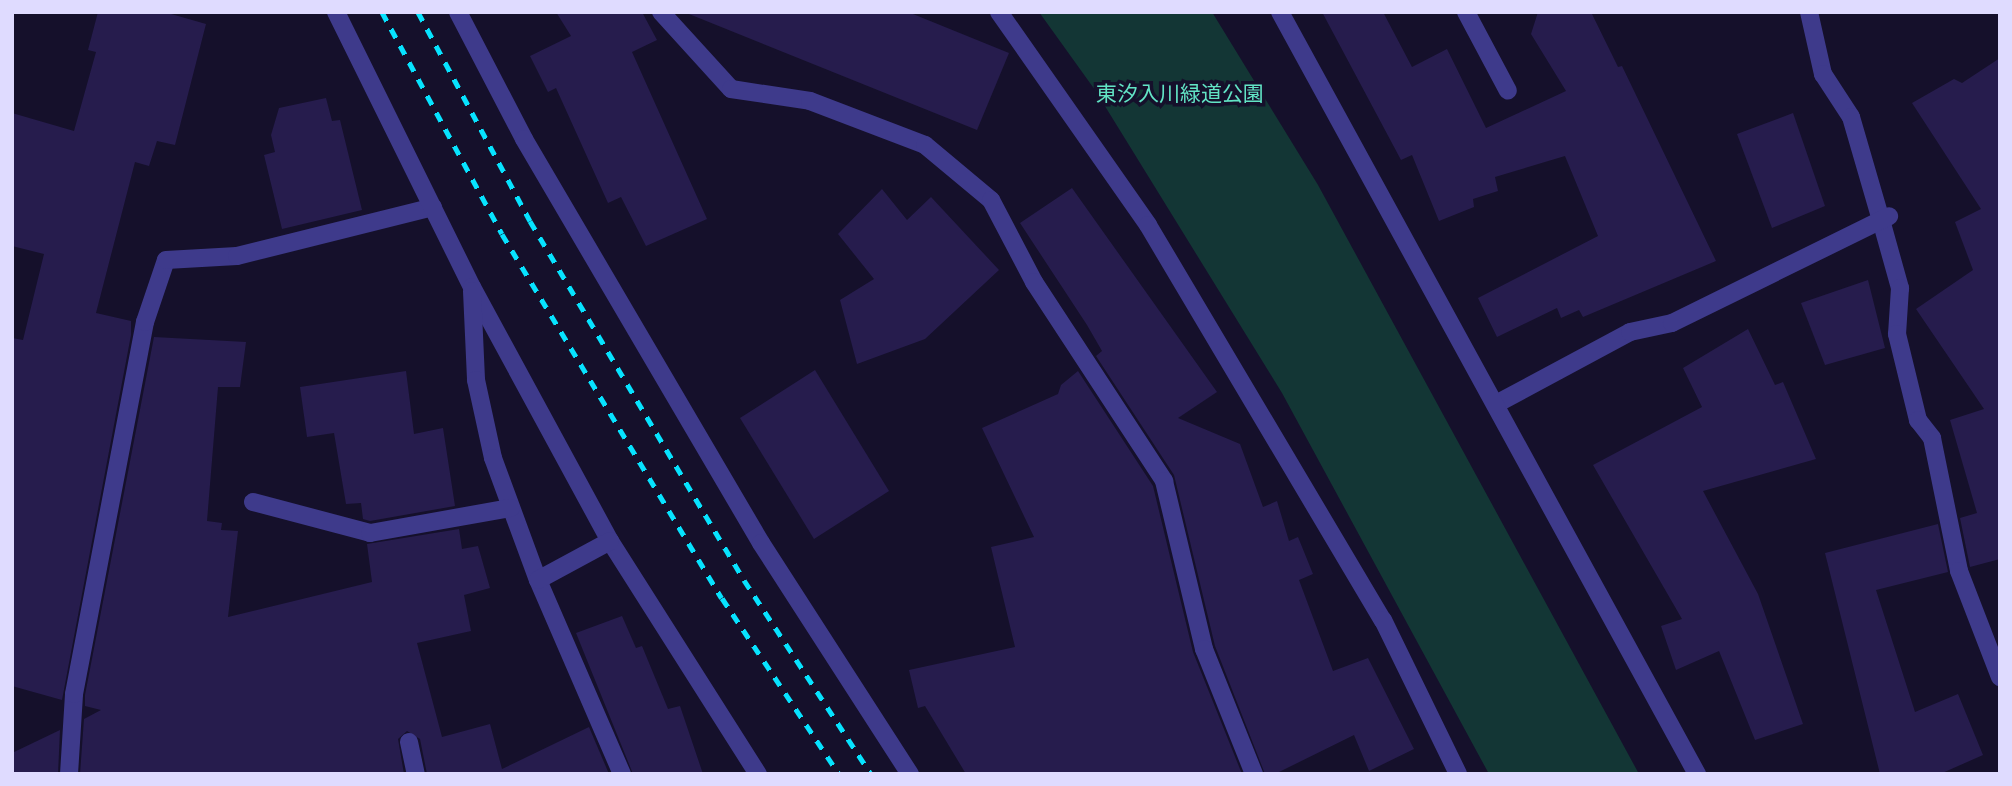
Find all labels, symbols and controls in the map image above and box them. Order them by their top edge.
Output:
park label: 東汐入川緑道公園 [1096,81,1264,107]

